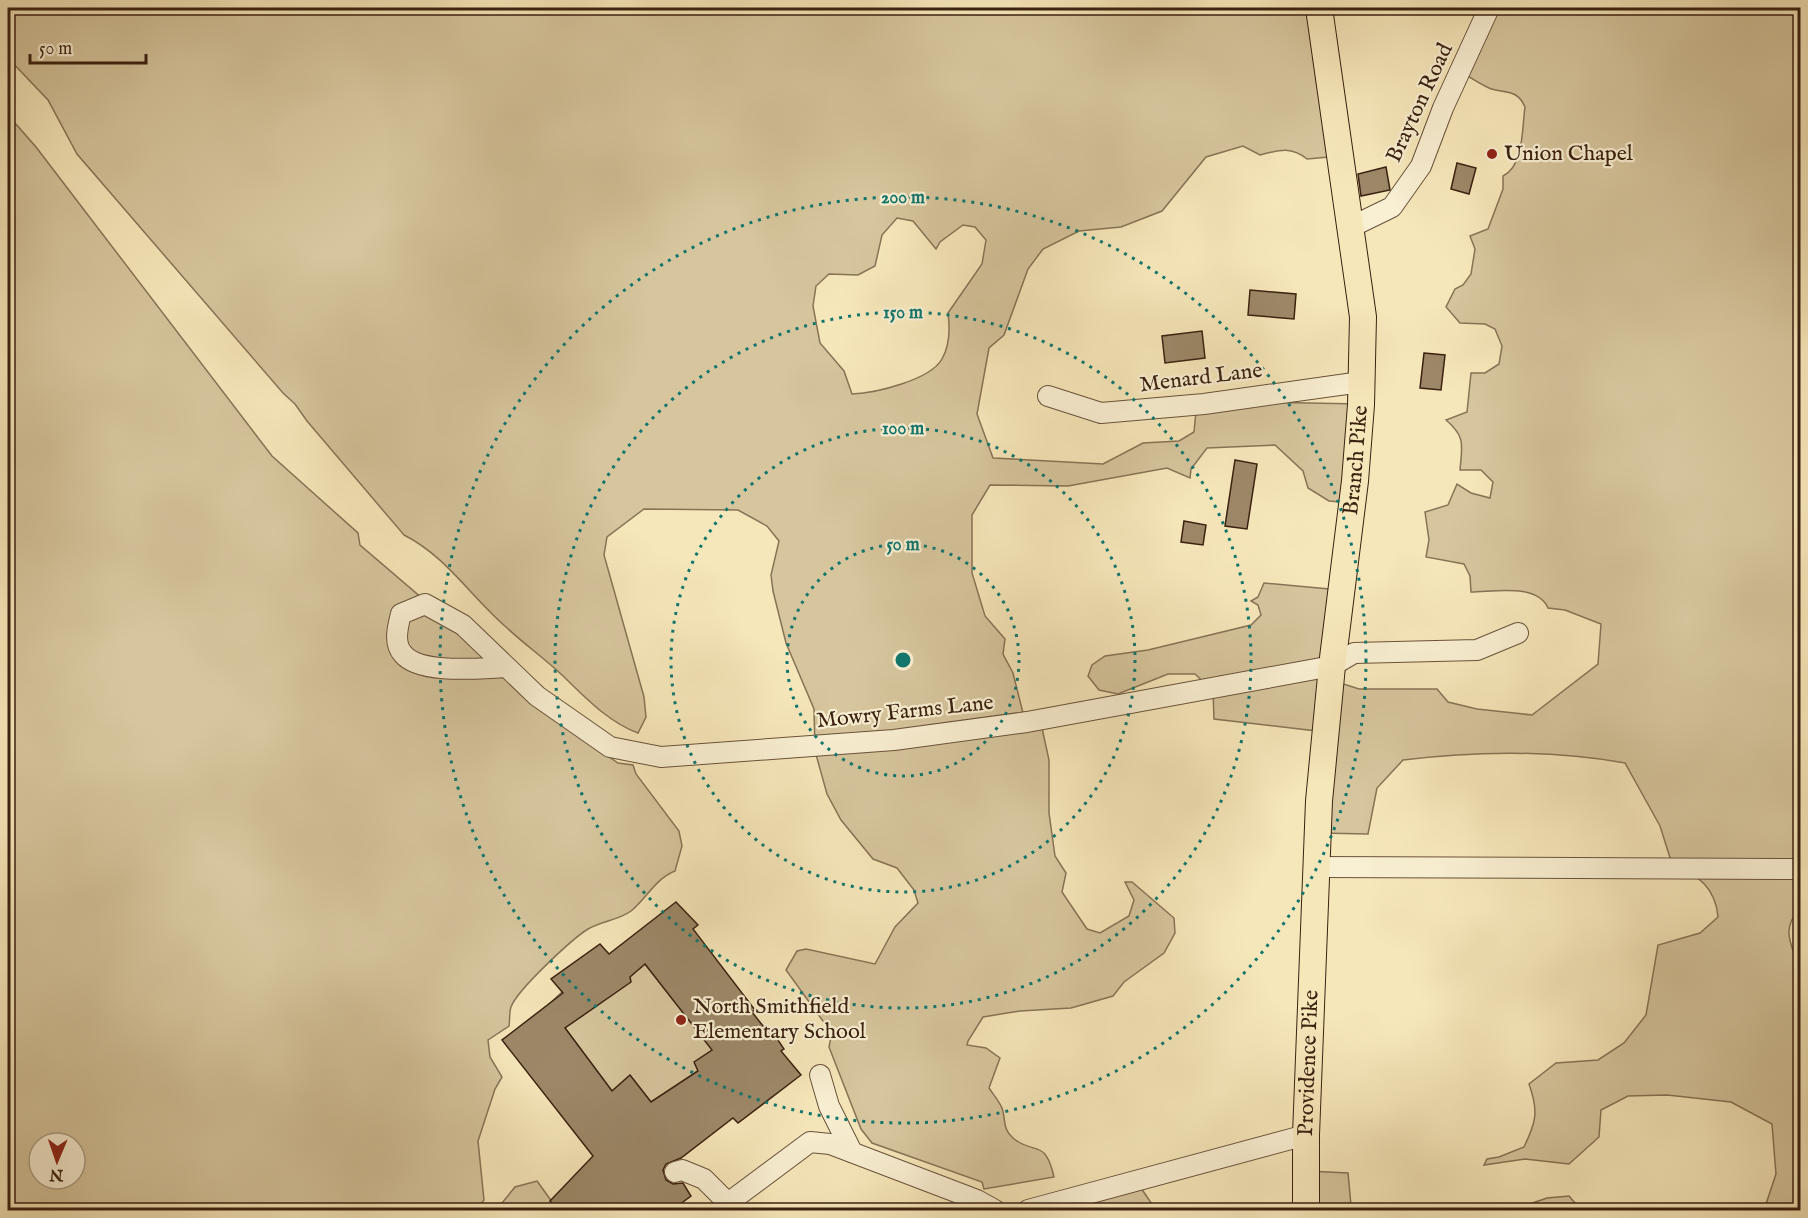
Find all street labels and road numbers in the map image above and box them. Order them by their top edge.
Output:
street label: Brayton Road [1380,39,1460,167]
street label: Menard Lane [1138,357,1264,399]
street label: Branch Pike [1337,404,1375,517]
street label: Mowry Farms Lane [815,689,995,735]
street label: Providence Pike [1292,989,1326,1137]

